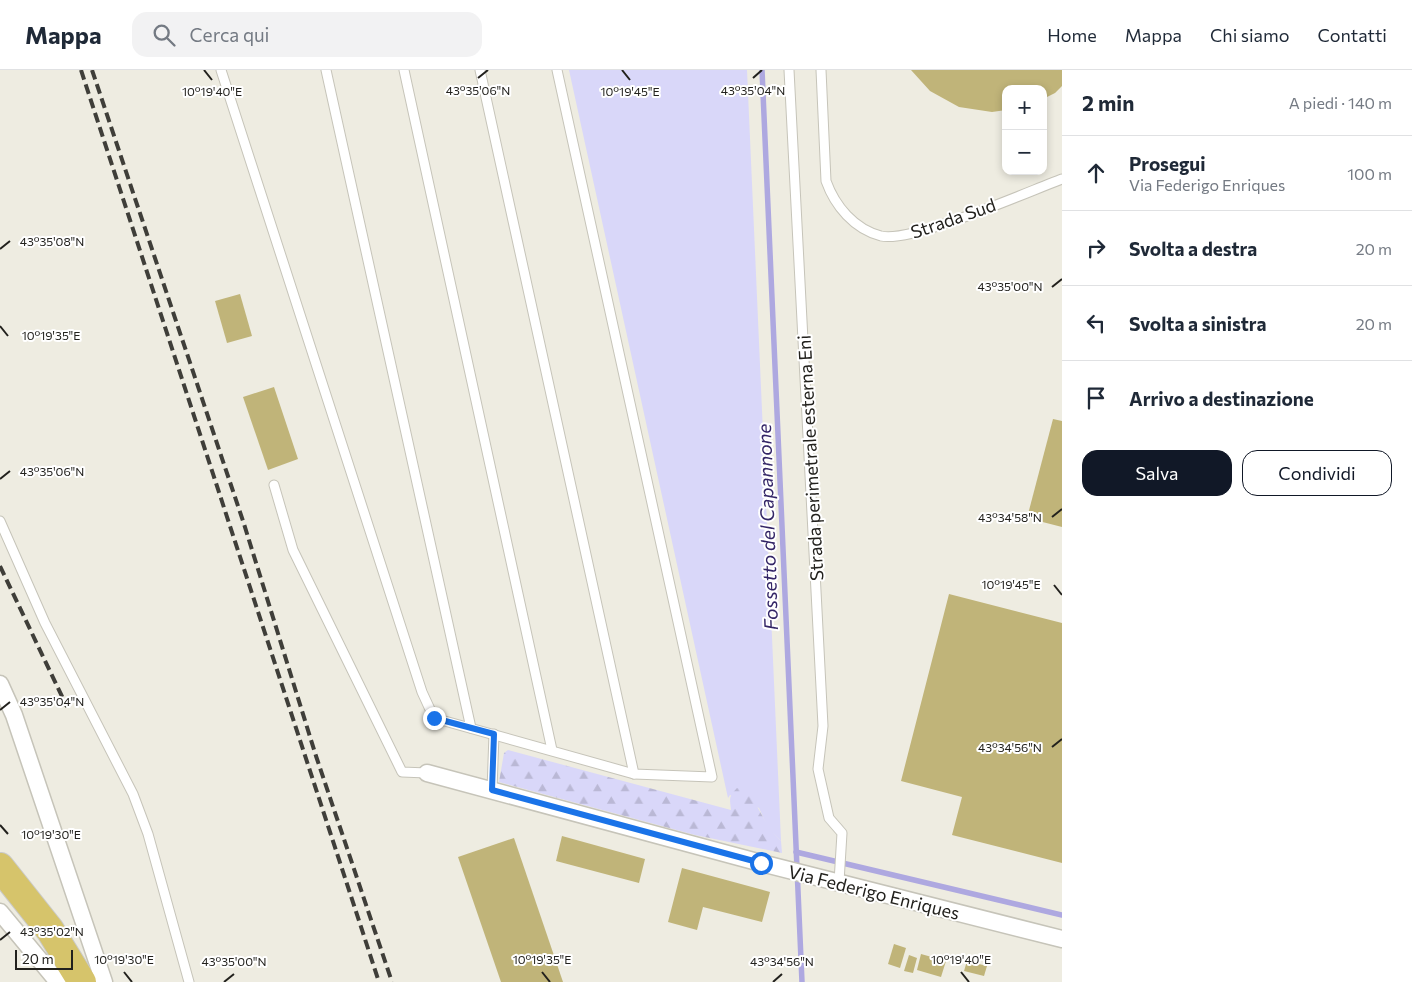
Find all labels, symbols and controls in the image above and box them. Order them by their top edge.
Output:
search box [132,12,482,57]
text: Mappa [25,20,102,49]
icon: search [150,21,178,49]
text: Cerca qui [190,23,269,46]
text: Home [1047,24,1097,46]
text: Mappa [1125,24,1182,46]
text: Chi siamo [1210,24,1289,46]
text: Contatti [1317,24,1387,46]
text: 43°35'06"N [446,83,510,97]
text: 43°35'04"N [721,83,785,97]
text: 10°19'40"E [182,84,242,98]
text: 10°19'45"E [600,84,660,98]
map controls [1002,85,1047,175]
button: + [1002,85,1047,130]
text: 2 min [1082,90,1134,115]
text: A piedi · 140 m [1289,93,1392,112]
button: − [1002,130,1047,175]
text: Prosegui [1129,152,1206,175]
icon: ahead [1082,159,1110,187]
text: 100 m [1347,164,1392,183]
text: Via Federigo Enriques [1129,175,1285,194]
street label: Strada Sud [908,193,998,243]
text: 43°35'08"N [20,234,84,248]
icon: right [1082,234,1110,262]
text: Svolta a destra [1129,237,1257,260]
text: 20 m [1356,239,1392,258]
text: 43°35'00"N [978,279,1043,293]
icon: left [1082,309,1110,337]
text: Svolta a sinistra [1129,312,1267,335]
text: 20 m [1356,314,1392,333]
text: 10°19'35"E [22,328,80,342]
street label: Strada perimetrale esterna Eni [793,335,827,581]
icon: arrive [1082,384,1110,412]
text: Arrivo a destinazione [1129,387,1314,410]
water label: Fossetto del Capannone [752,423,782,631]
button: Salva [1082,450,1232,496]
button: Condividi [1242,450,1392,496]
text: 43°35'06"N [20,464,84,478]
text: 43°34'58"N [978,510,1042,524]
text: 10°19'45"E [981,577,1041,591]
text: 43°35'04"N [20,694,84,708]
route end [423,707,446,730]
text: 43°34'56"N [978,740,1042,754]
text: 10°19'30"E [21,827,81,841]
route start [750,852,773,875]
street label: Via Federigo Enriques [786,860,962,924]
text: 43°35'02"N [20,924,84,938]
scale bar [15,947,72,970]
text: 20 m [22,950,54,967]
text: 10°19'30"E [94,952,154,966]
text: 10°19'35"E [513,952,571,966]
text: 10°19'40"E [931,952,991,966]
text: 43°35'00"N [202,954,267,968]
text: 43°34'56"N [750,954,814,968]

